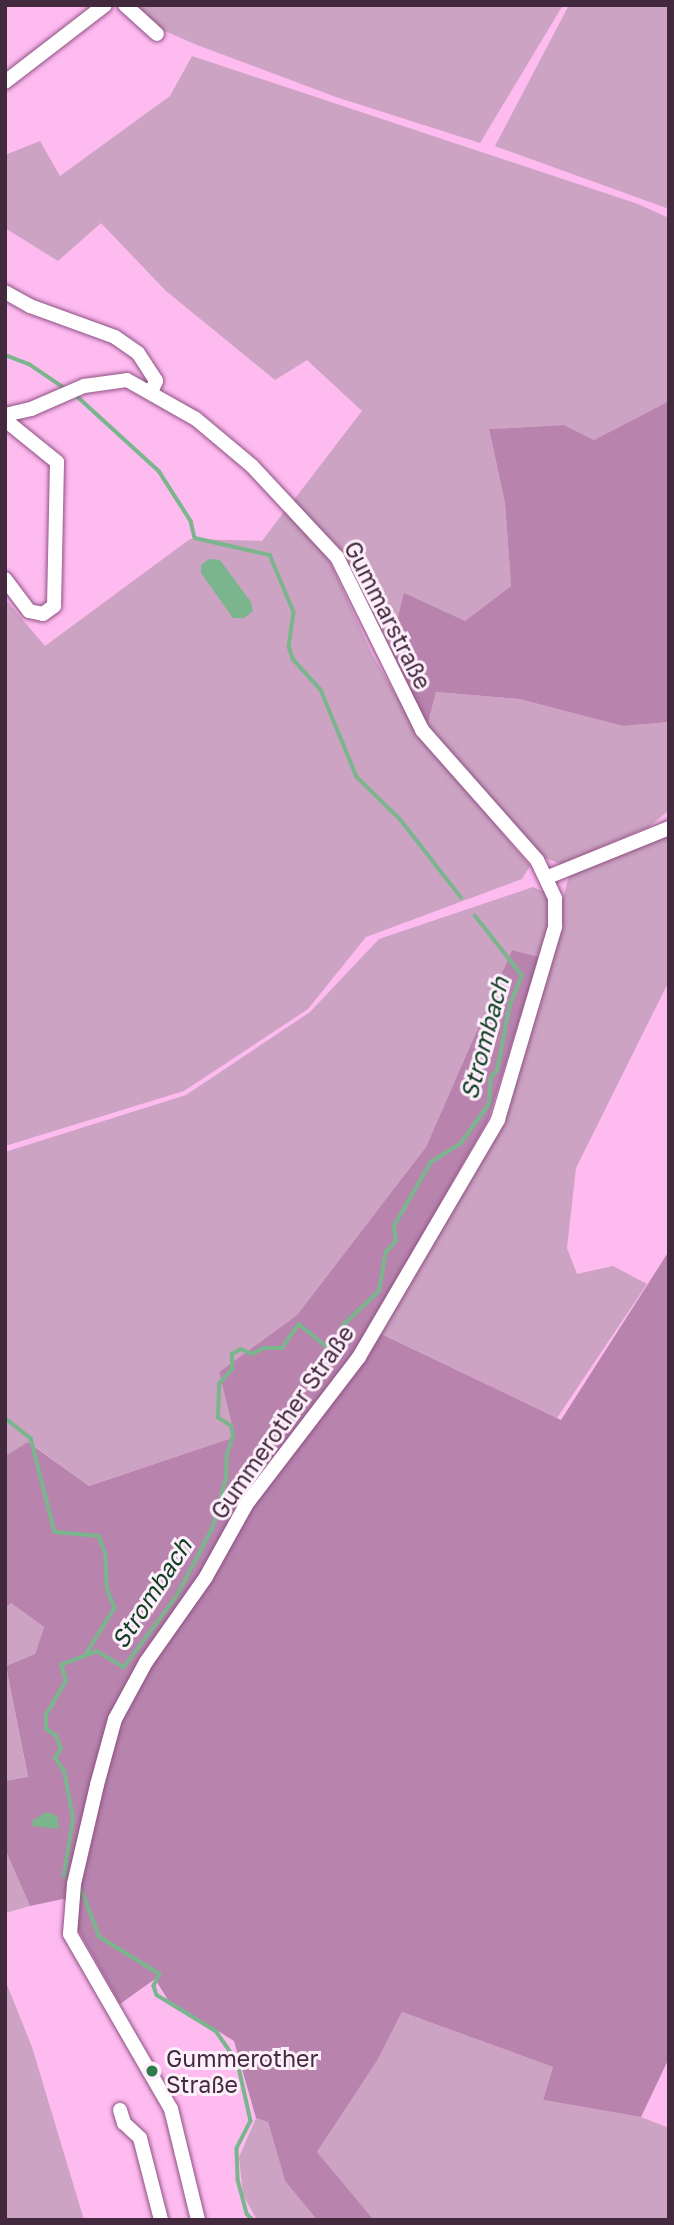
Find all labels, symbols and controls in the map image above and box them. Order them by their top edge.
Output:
street label: Gummarstraße [339,536,437,694]
water label: Strombach [454,974,514,1102]
street label: Gummerother Straße [205,1320,359,1524]
water label: Strombach [105,1533,197,1653]
place label: Gummerother Straße [166,2044,318,2098]
marker: Gummerother Straße [144,2063,160,2079]

